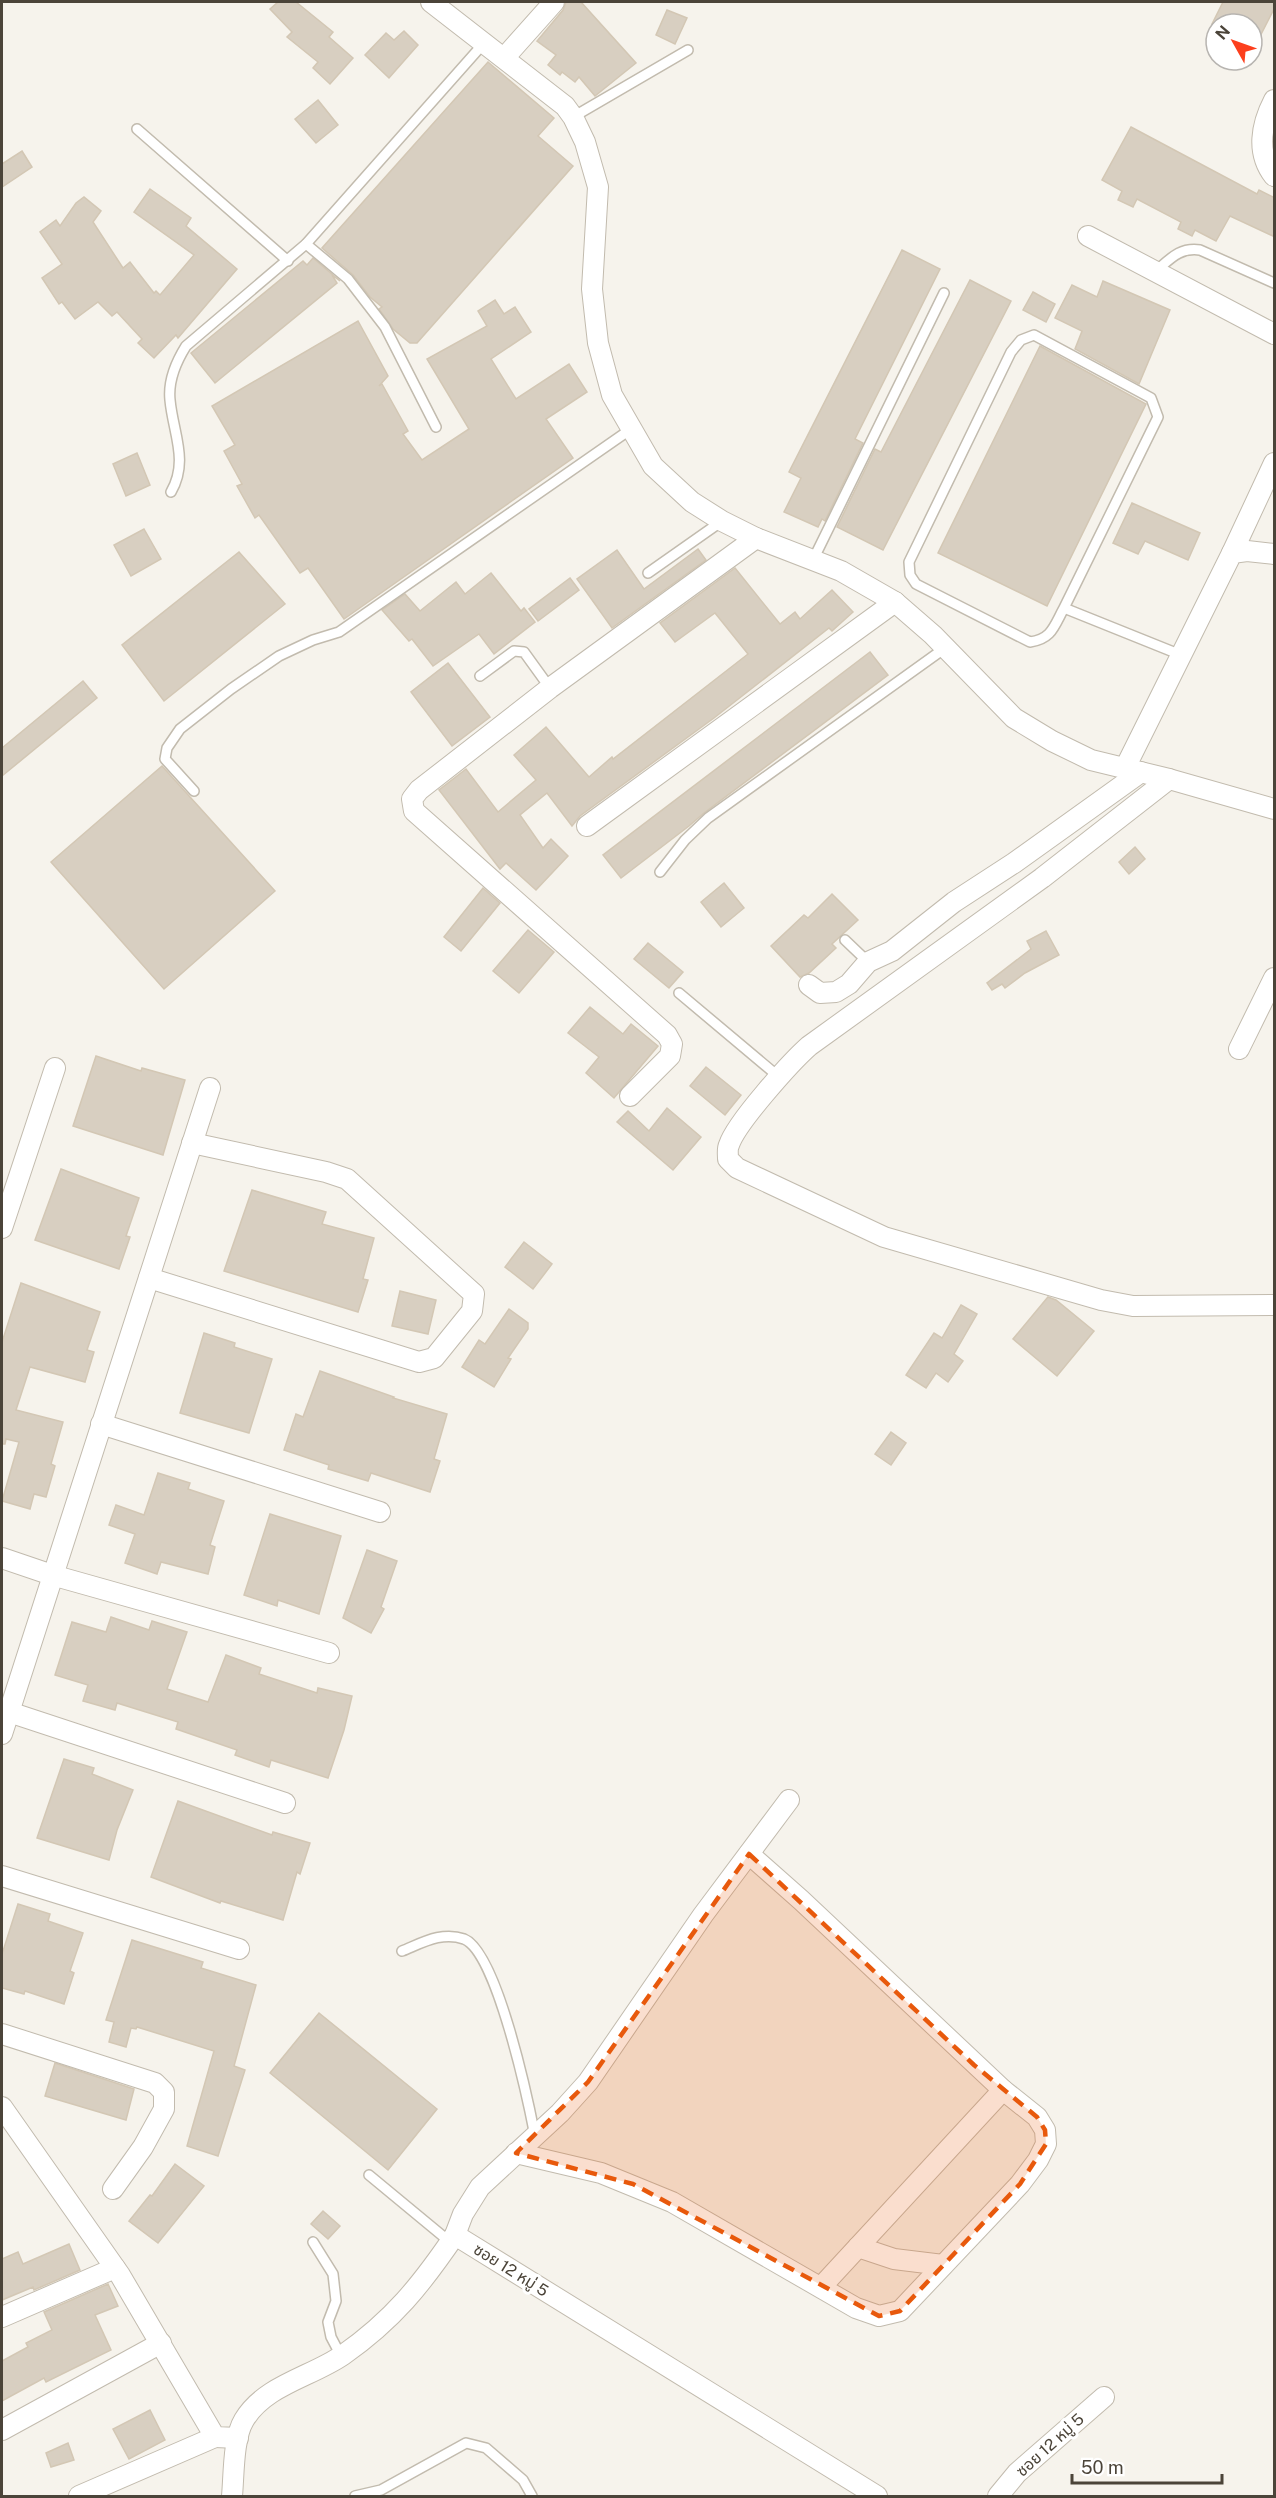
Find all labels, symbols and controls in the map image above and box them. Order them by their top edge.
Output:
north arrow [1204,12,1264,72]
text: N [1212,22,1234,44]
street label: ซอย 12 หมู่ 5 [470,2239,552,2301]
street label: ซอย 12 หมู่ 5 [1012,2410,1088,2480]
scale bar [1072,2447,1222,2485]
text: 50 m [1081,2457,1124,2478]

